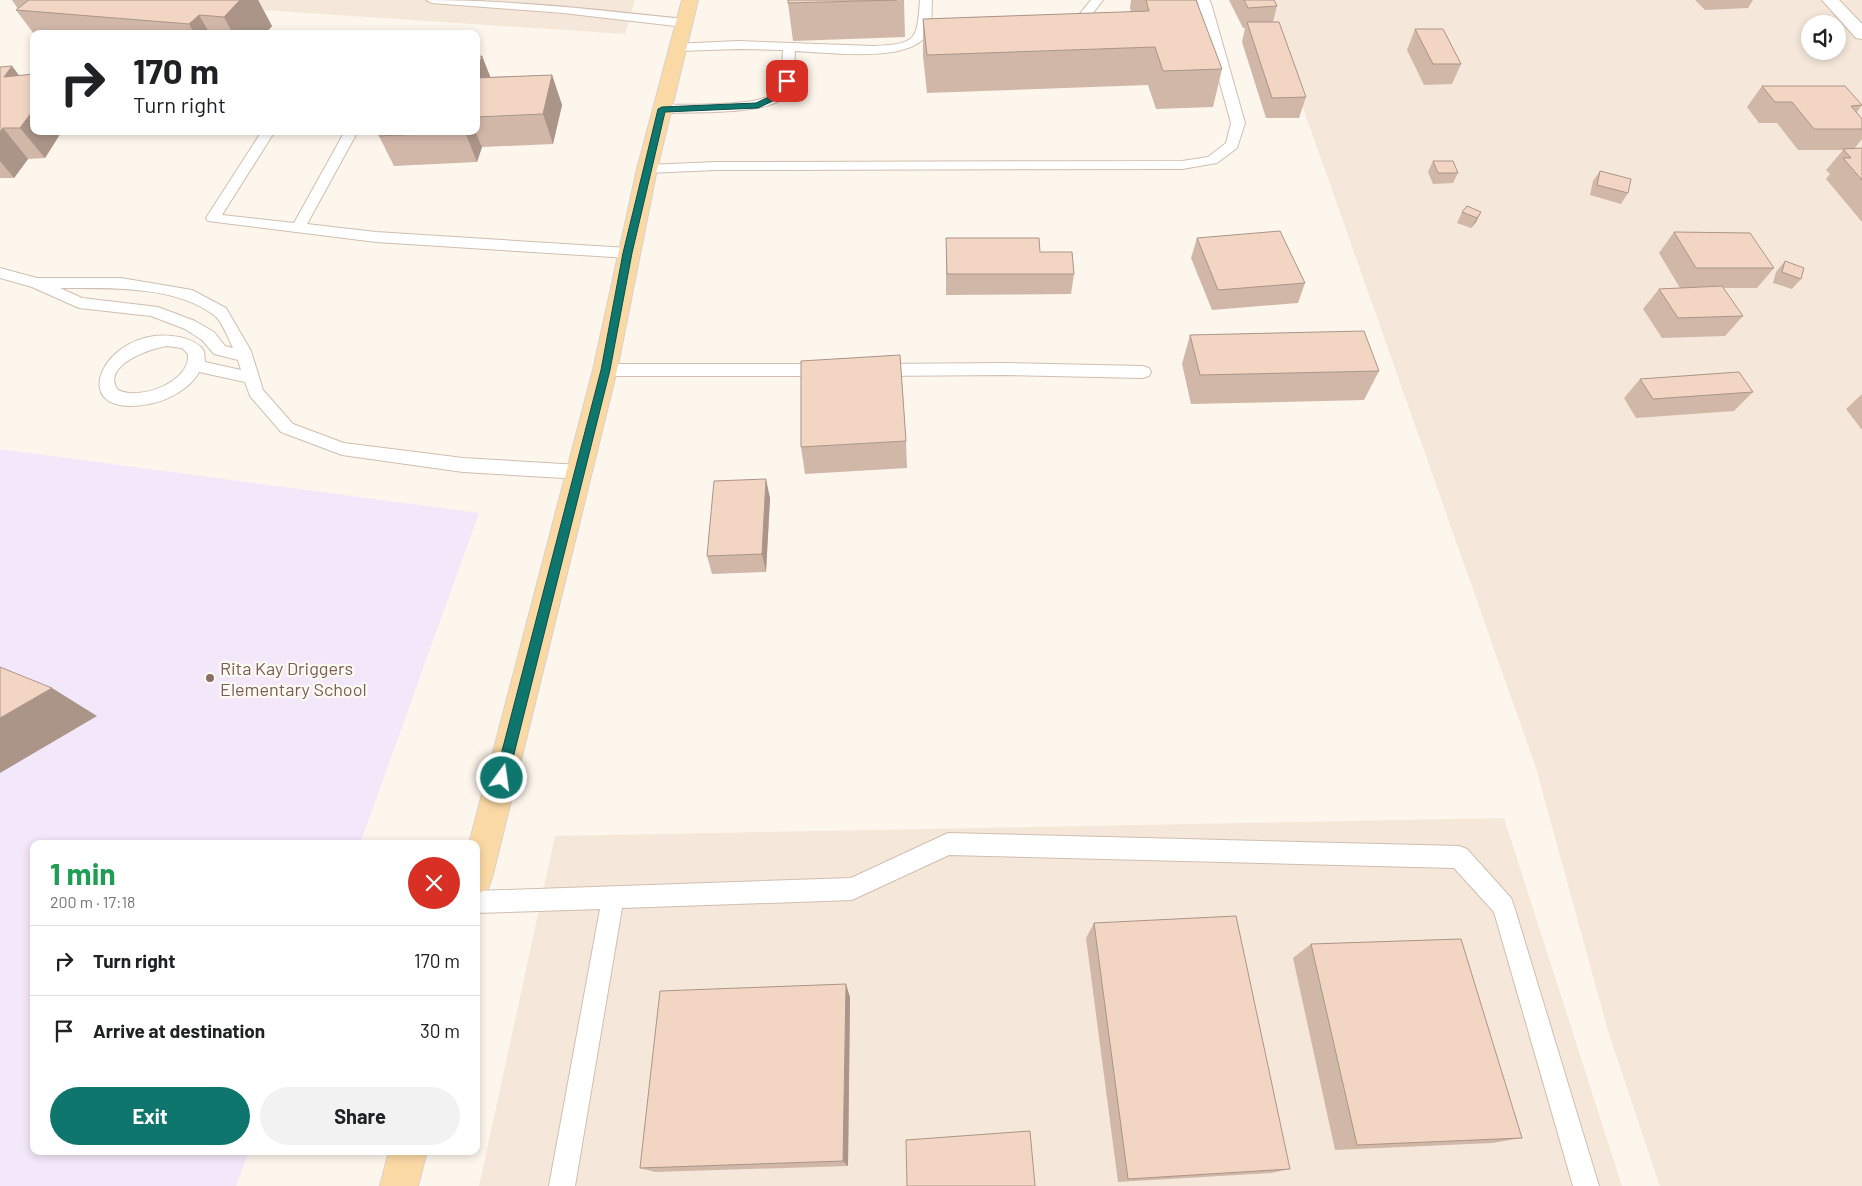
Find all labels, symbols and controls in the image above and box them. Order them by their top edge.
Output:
map controls [1801,15,1846,60]
button: sound [1801,15,1846,60]
text: 170 m [133,49,219,91]
icon: right [50,50,115,115]
pin [766,60,808,102]
icon: arrive [773,67,801,95]
text: Turn right [133,91,226,117]
place label: Rita Kay Driggers Elementary School [220,657,367,700]
marker: Rita Kay Driggers Elementary School [204,672,216,684]
position arrow [475,751,527,803]
text: 1 min [50,855,116,891]
button: close [408,857,460,909]
text: 200 m · 17:18 [50,892,135,911]
icon: right [50,947,78,975]
text: Turn right [93,949,175,972]
text: 170 m [414,949,460,972]
icon: arrive [50,1017,78,1045]
text: Arrive at destination [93,1019,265,1042]
text: 30 m [420,1019,460,1042]
button: Exit [50,1087,250,1145]
button: Share [260,1087,460,1145]

